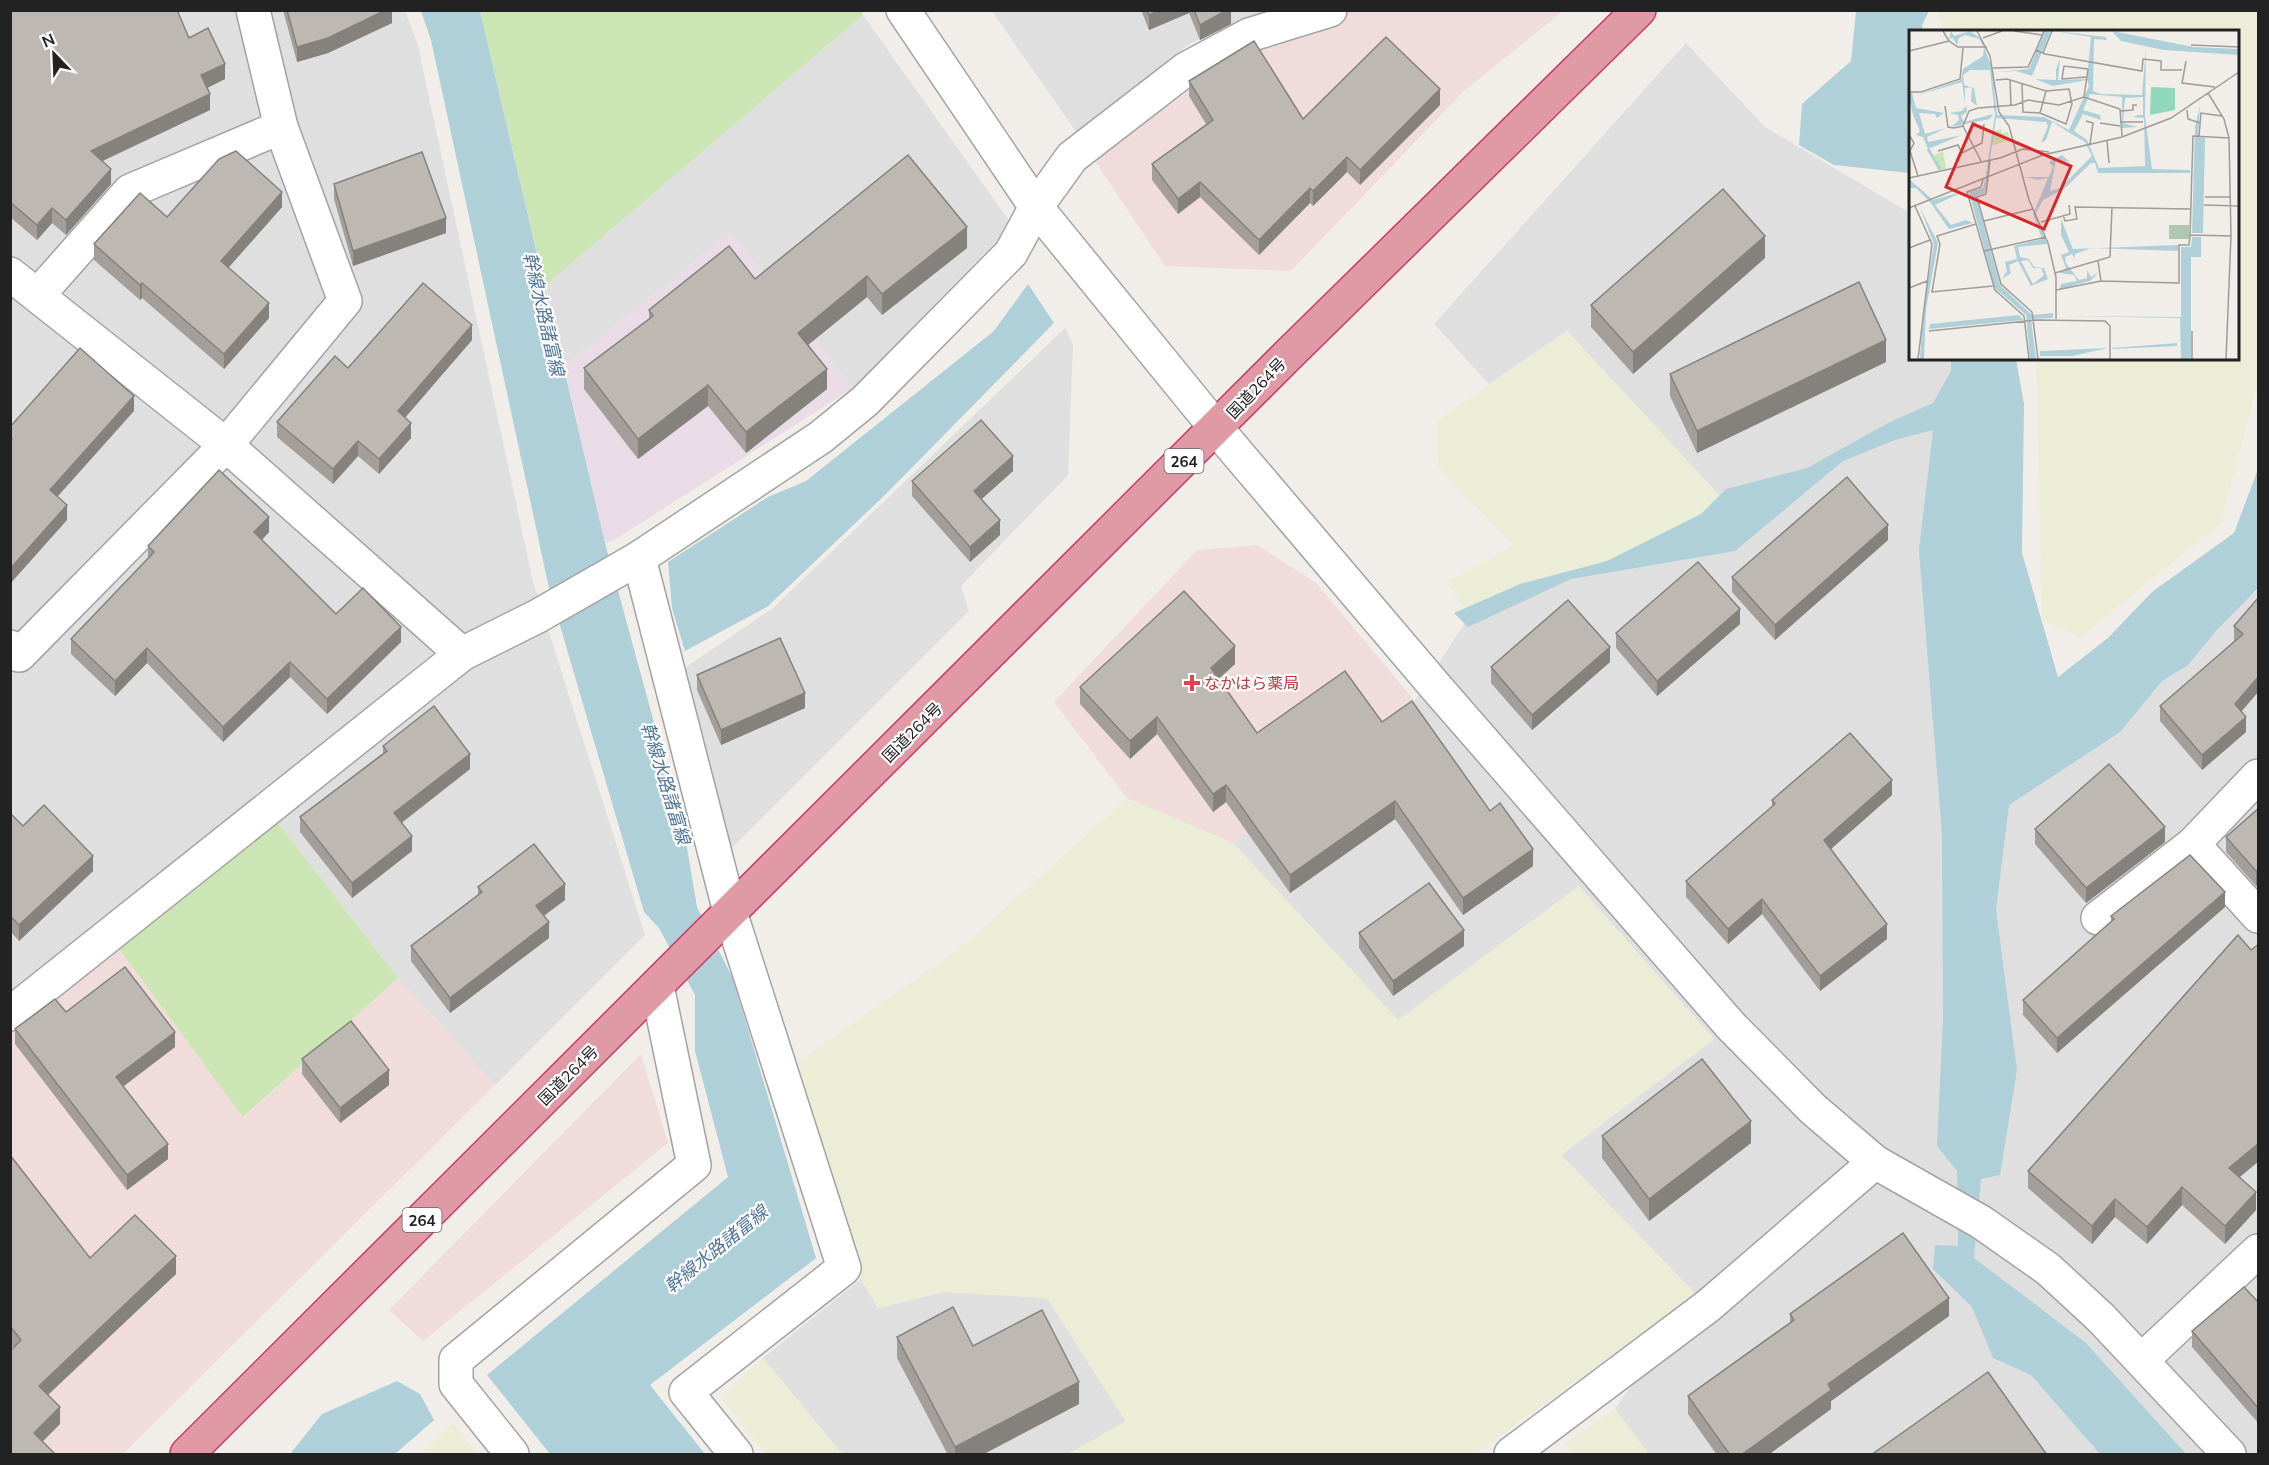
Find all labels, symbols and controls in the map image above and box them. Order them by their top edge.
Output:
north arrow [24,24,84,84]
text: N [39,29,58,52]
inset map [1909,30,2239,360]
water label: 幹線水路諸富線 [519,250,570,380]
street label: 国道264号 [1222,353,1290,423]
road number: 264 [1164,449,1204,473]
place label: なかはら薬局 [1204,673,1299,693]
marker: なかはら薬局 [1185,676,1199,690]
street label: 国道264号 [878,698,946,766]
water label: 幹線水路諸富線 [637,719,696,849]
street label: 国道264号 [534,1041,602,1109]
water label: 幹線水路諸富線 [660,1199,774,1298]
road number: 264 [402,1208,442,1232]

